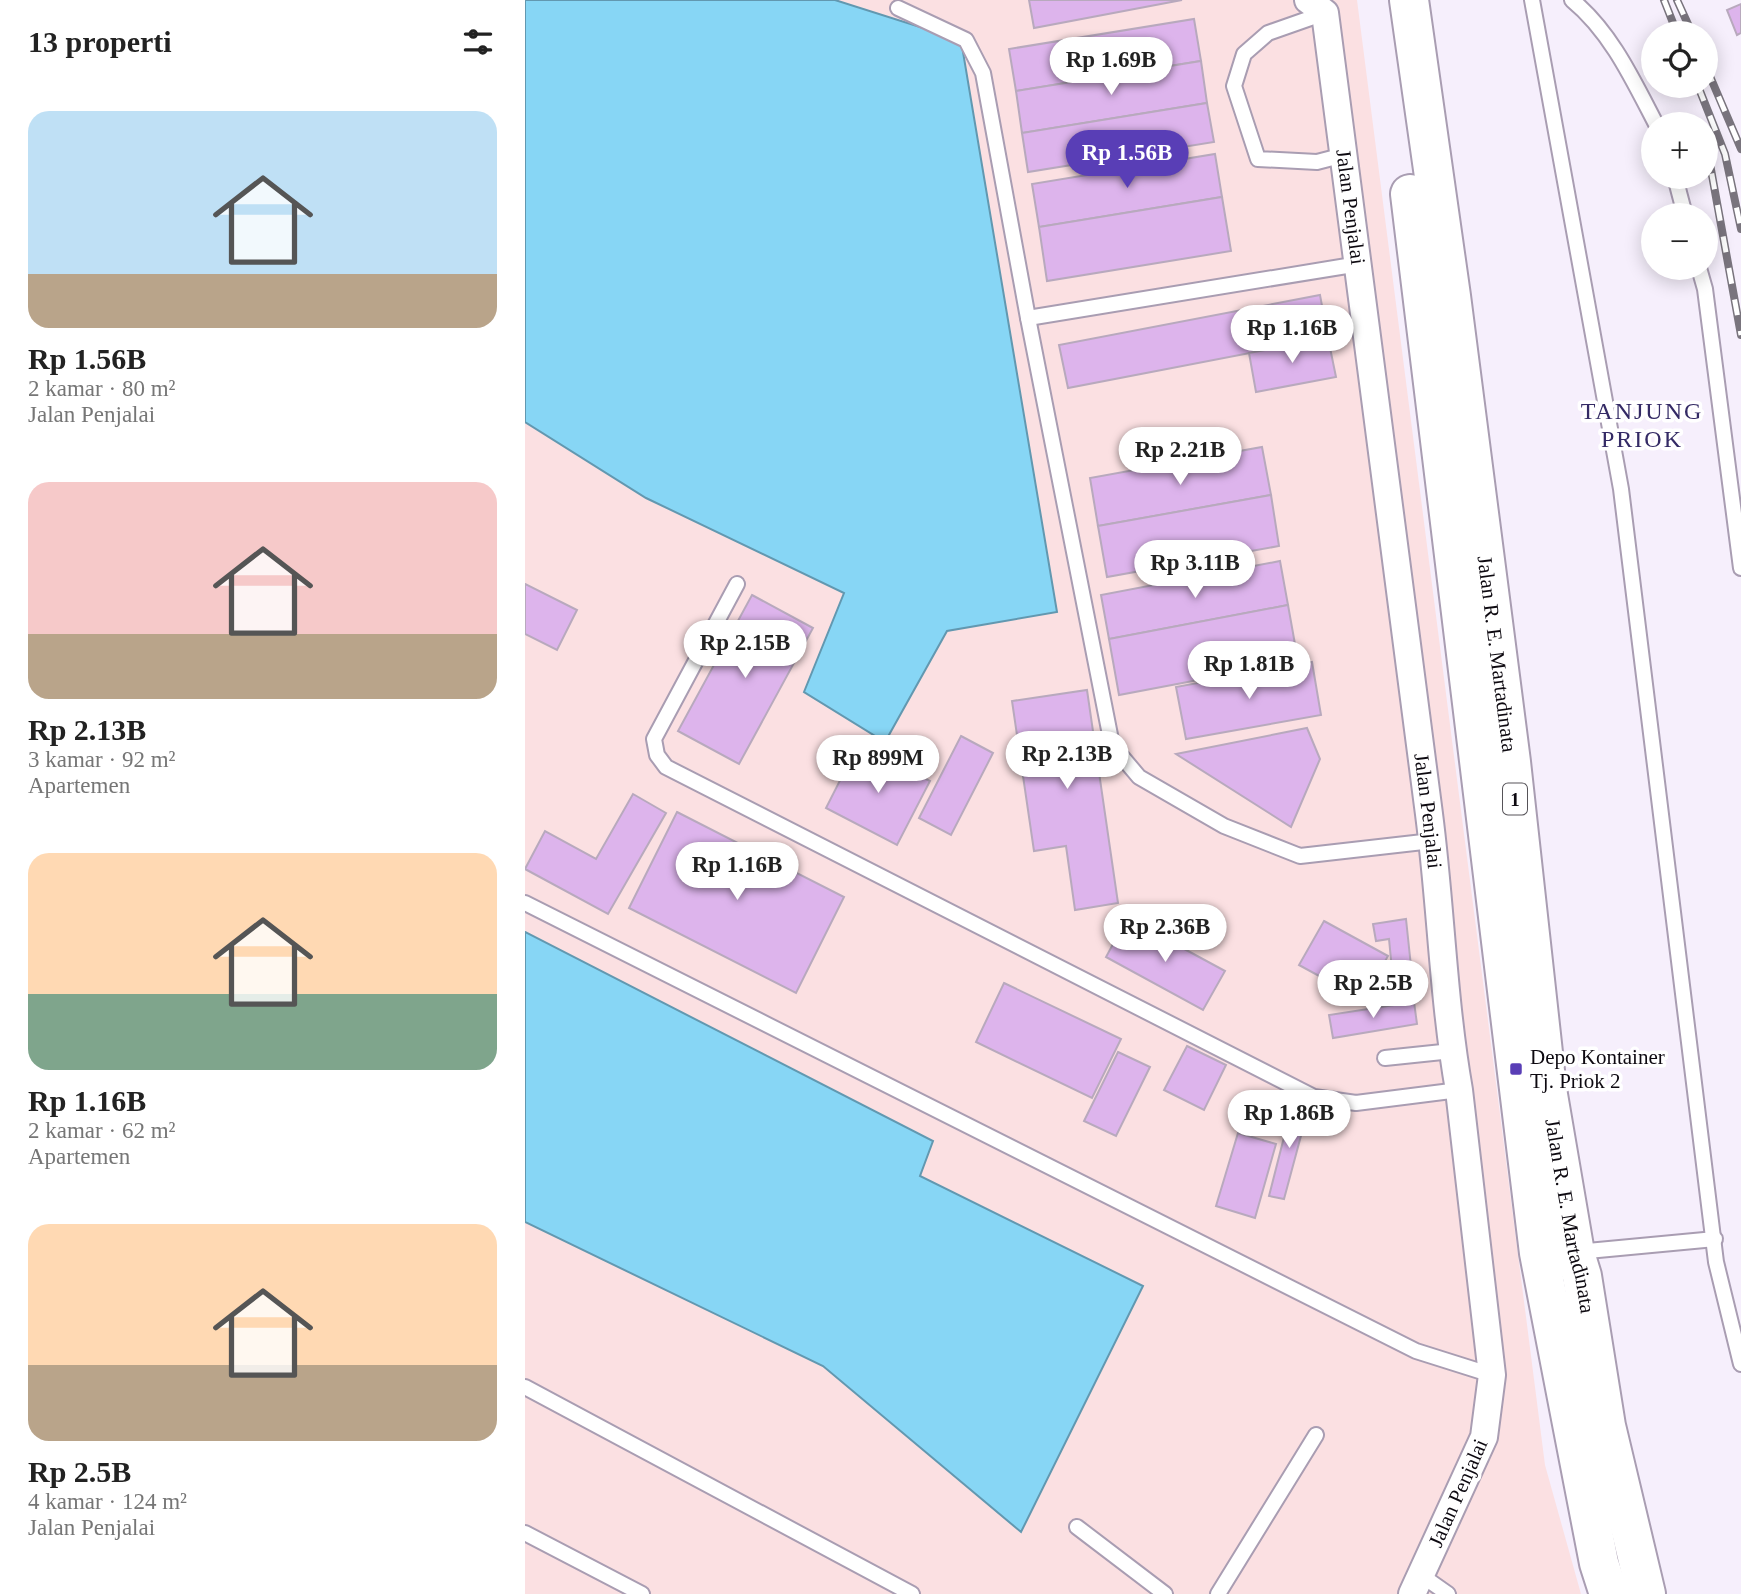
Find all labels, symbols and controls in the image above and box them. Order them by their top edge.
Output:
map controls [1641,21,1718,280]
button: locate [1641,21,1718,98]
icon: filters [459,23,497,61]
text: 13 properti [28,25,172,58]
pin: Rp 1.69B [1039,38,1183,97]
text: Rp 1.69B [1066,47,1156,72]
button: + [1641,112,1718,189]
pin: Rp 1.56B [1055,130,1199,190]
text: Rp 1.56B [1082,140,1172,165]
street label: Jalan Penjalai [1331,148,1370,266]
icon: home [200,157,326,283]
button: − [1641,203,1718,280]
pin: Rp 1.16B [1220,306,1364,365]
text: Rp 1.16B [1247,315,1337,340]
text: Rp 1.56B [28,342,146,375]
text: 2 kamar · 80 m² [28,376,175,401]
district label: TANJUNG PRIOK [1581,398,1703,452]
text: Jalan Penjalai [28,402,155,427]
pin: Rp 2.21B [1108,428,1252,487]
text: Rp 2.21B [1135,437,1225,462]
icon: home [200,528,326,654]
pin: Rp 3.11B [1123,540,1267,600]
text: Rp 3.11B [1150,550,1240,575]
street label: Jalan R. E. Martadinata [1473,554,1522,754]
pin: Rp 2.15B [673,620,817,680]
text: Rp 2.15B [700,630,790,655]
pin: Rp 1.81B [1177,642,1321,701]
text: Rp 1.81B [1204,651,1294,676]
text: Rp 2.13B [28,713,146,746]
pin: Rp 2.13B [995,732,1139,791]
pin: Rp 899M [813,736,943,795]
text: Rp 2.13B [1022,741,1112,766]
text: Rp 899M [832,745,924,770]
text: 3 kamar · 92 m² [28,747,175,772]
street label: Jalan Penjalai [1409,752,1447,870]
text: Apartemen [28,773,130,798]
road number: 1 [1503,784,1527,814]
pin: Rp 1.16B [665,842,809,902]
text: Rp 1.16B [692,852,782,877]
icon: home [200,899,326,1025]
pin: Rp 2.36B [1093,904,1237,964]
text: Rp 2.36B [1120,914,1210,939]
pin: Rp 2.5B [1308,960,1438,1020]
text: Rp 2.5B [1333,970,1413,995]
place label: Depo Kontainer Tj. Priok 2 [1530,1045,1665,1093]
marker: Depo Kontainer Tj. Priok 2 [1508,1061,1524,1077]
text: Rp 1.16B [28,1084,146,1117]
pin: Rp 1.86B [1217,1090,1361,1150]
text: Rp 1.86B [1244,1100,1334,1125]
street label: Jalan R. E. Martadinata [1540,1117,1600,1316]
text: 2 kamar · 62 m² [28,1118,175,1143]
text: Apartemen [28,1144,130,1169]
icon: home [200,1270,326,1396]
street label: Jalan Penjalai [1423,1435,1493,1551]
text: Rp 2.5B [28,1455,131,1488]
text: 4 kamar · 124 m² [28,1489,187,1514]
text: Jalan Penjalai [28,1515,155,1540]

